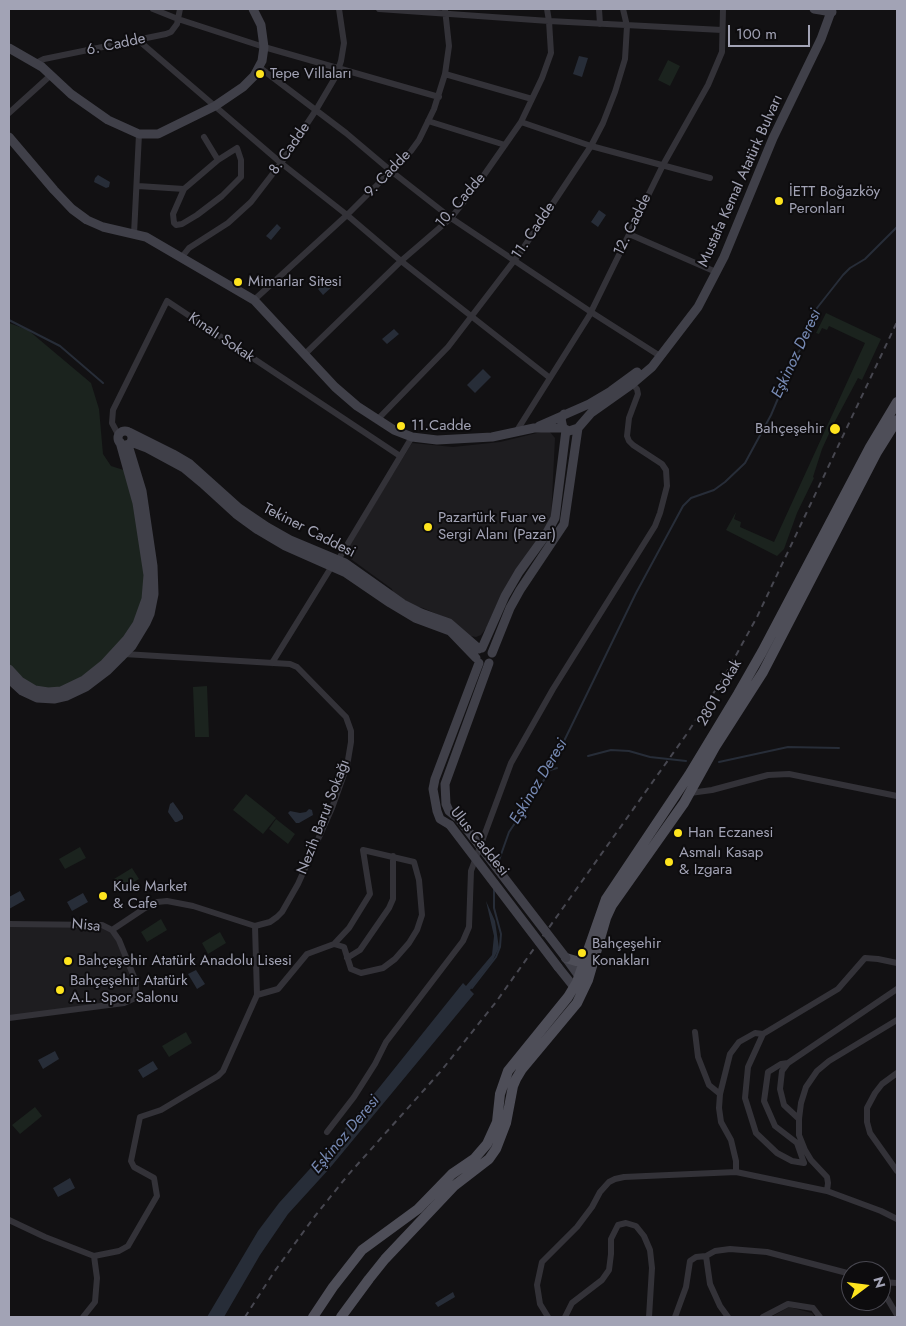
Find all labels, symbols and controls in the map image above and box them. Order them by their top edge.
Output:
scale bar [731,15,814,47]
text: 100 m [736,23,777,45]
street label: 6. Cadde [85,30,147,60]
place label: Tepe Villaları [270,65,352,83]
marker: Tepe Villaları [254,68,266,80]
street label: Mustafa Kemal Atatürk Bulvarı [695,92,787,270]
street label: 8. Cadde [266,120,314,178]
street label: 9. Cadde [361,147,415,201]
street label: 10. Cadde [432,170,490,232]
place label: İETT Boğazköy Peronları [789,183,880,218]
street label: 12. Cadde [610,191,656,259]
marker: İETT Boğazköy Peronları [773,195,785,207]
street label: 11. Cadde [508,199,560,263]
place label: Mimarlar Sitesi [248,273,342,291]
marker: Mimarlar Sitesi [232,276,244,288]
water label: Eşkinoz Deresi [768,306,826,402]
street label: Kınalı Sokak [184,309,258,367]
place label: 11.Cadde [411,417,471,435]
marker: 11.Cadde [395,420,407,432]
place label: Bahçeşehir [755,420,824,438]
marker: Bahçeşehir [828,422,842,436]
street label: Tekiner Caddesi [260,500,358,562]
place label: Pazartürk Fuar ve Sergi Alanı (Pazar) [438,509,556,544]
marker: Pazartürk Fuar ve Sergi Alanı (Pazar) [422,521,434,533]
street label: 2801 Sokak [694,657,746,729]
water label: Eşkinoz Deresi [506,736,572,828]
street label: Nezih Barut Sokağı [294,757,354,877]
street label: Ulus Caddesi [446,804,512,880]
place label: Han Eczanesi [688,824,773,842]
marker: Han Eczanesi [672,827,684,839]
place label: Asmalı Kasap & Izgara [679,844,763,879]
marker: Asmalı Kasap & Izgara [663,856,675,868]
place label: Kule Market & Cafe [113,878,187,913]
marker: Kule Market & Cafe [97,890,109,902]
street label: Nisa [71,916,101,936]
place label: Bahçeşehir Konakları [592,935,661,970]
marker: Bahçeşehir Konakları [576,947,588,959]
place label: Bahçeşehir Atatürk Anadolu Lisesi [78,952,292,970]
marker: Bahçeşehir Atatürk Anadolu Lisesi [62,955,74,967]
place label: Bahçeşehir Atatürk A.L. Spor Salonu [70,972,187,1007]
marker: Bahçeşehir Atatürk A.L. Spor Salonu [54,984,66,996]
water label: Eşkinoz Deresi [308,1092,384,1178]
north arrow [841,1261,891,1311]
text: N [868,1274,891,1290]

